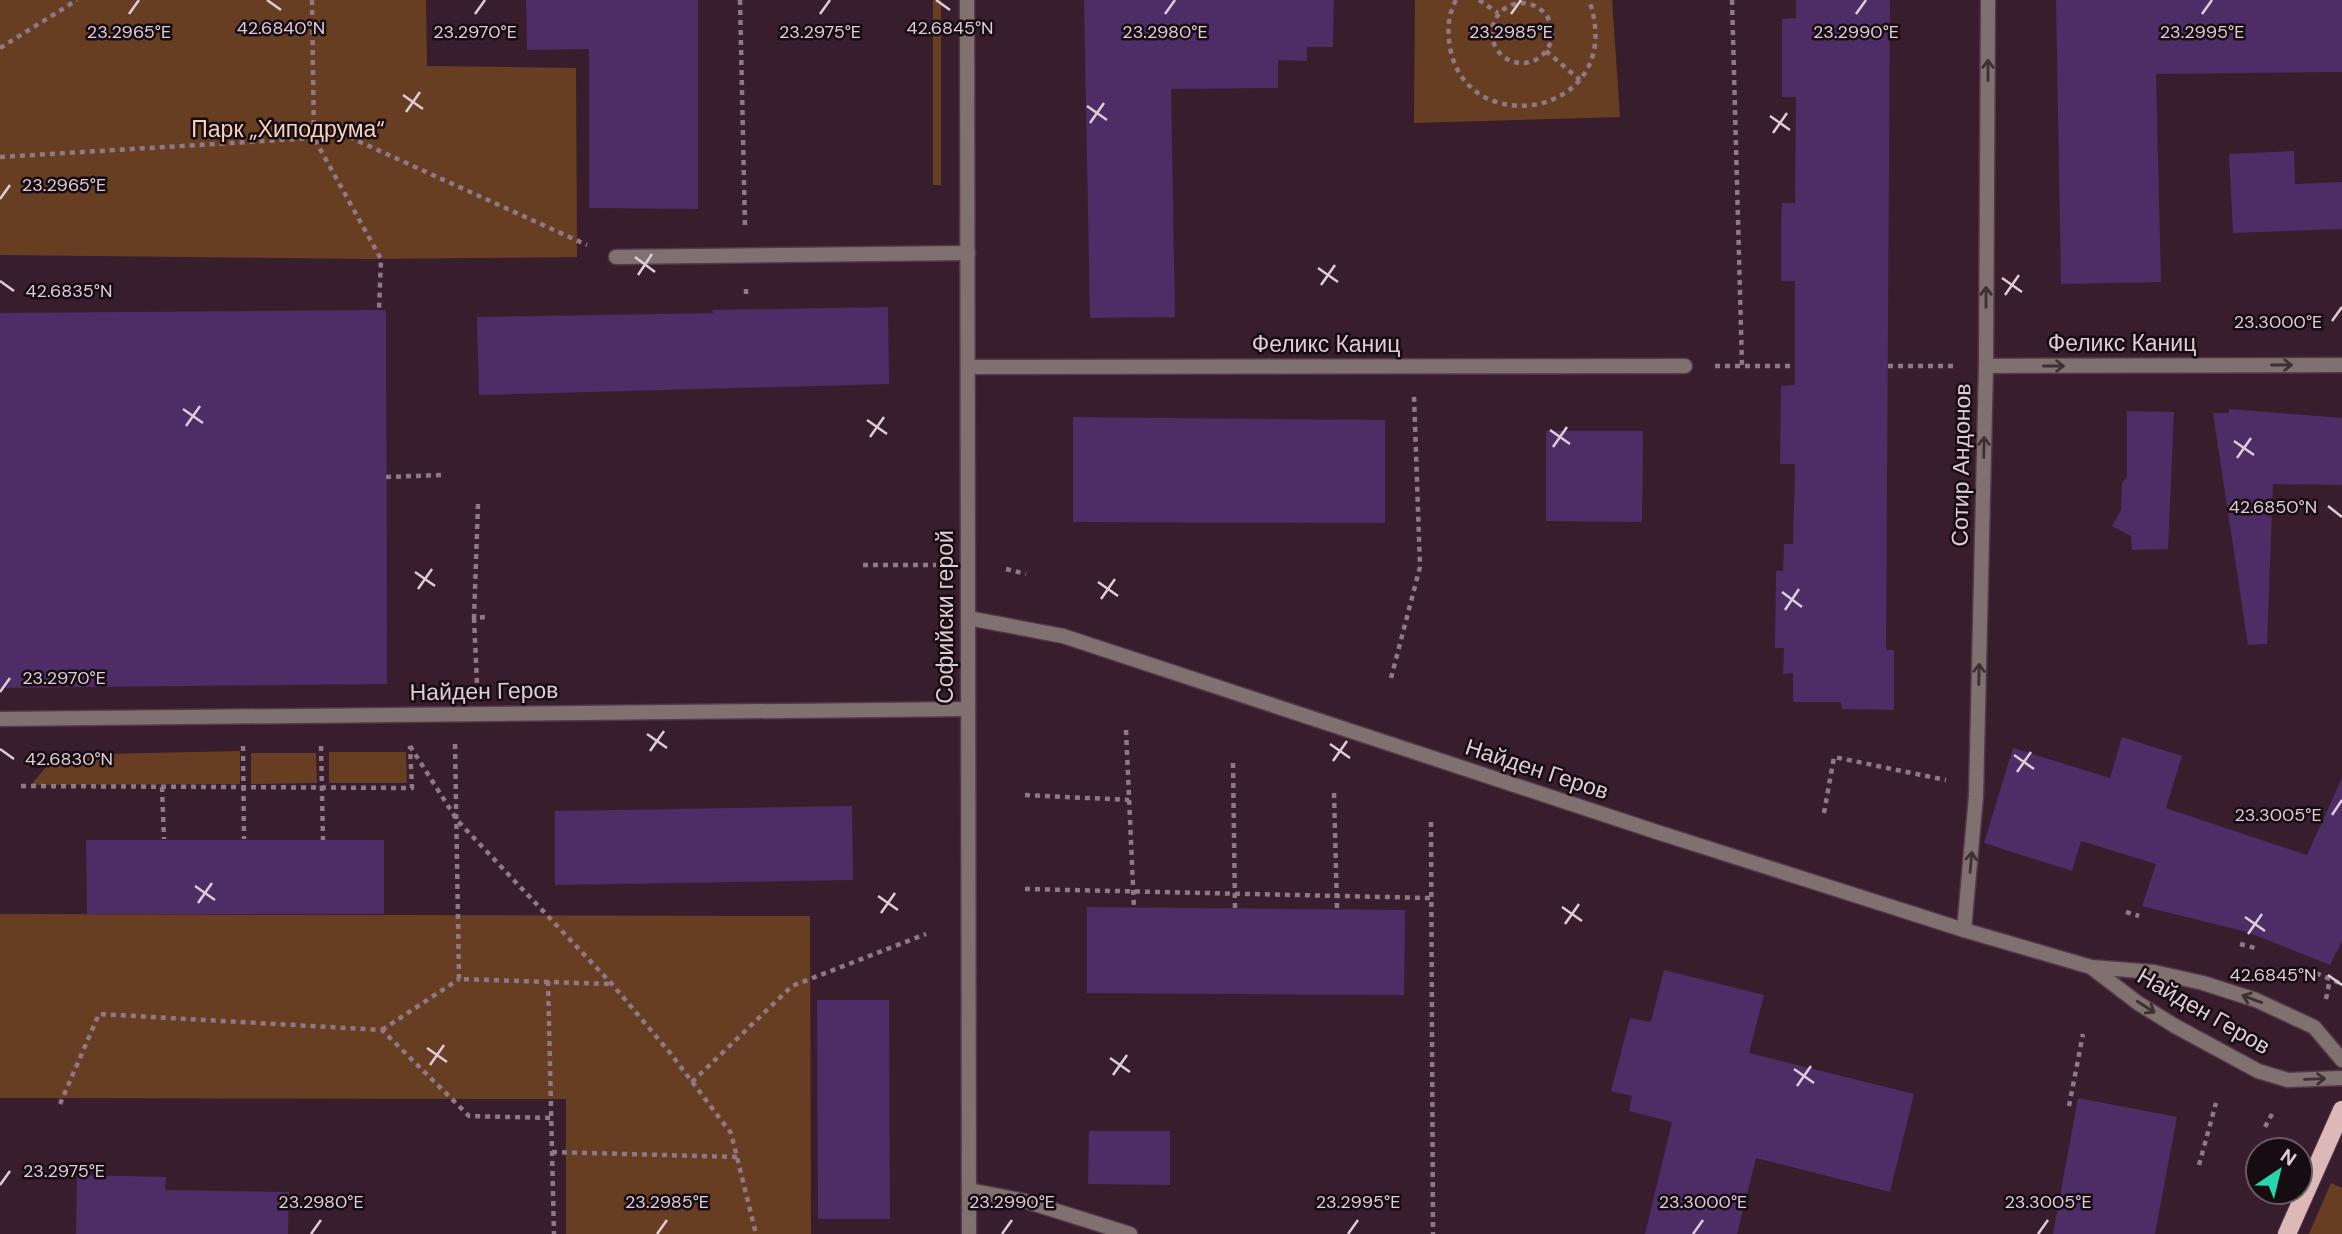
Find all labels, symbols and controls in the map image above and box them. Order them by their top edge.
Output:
text: 42.6840°N [237,16,325,40]
text: 42.6845°N [906,16,994,40]
text: 23.2965°E [87,20,171,44]
text: 23.2970°E [433,20,517,44]
text: 23.2975°E [779,20,861,44]
text: 23.2980°E [1122,20,1208,44]
text: 23.2985°E [1469,20,1553,44]
text: 23.2990°E [1813,20,1899,44]
text: 23.2995°E [2160,20,2244,44]
one-way arrow [1981,59,1995,82]
park label: Парк „Хиподрума“ [191,114,385,144]
text: 23.2965°E [22,173,106,197]
text: 42.6835°N [26,279,112,303]
one-way arrow [1979,286,1993,309]
text: 23.3000°E [2234,310,2322,334]
street label: Феликс Каниц [2048,328,2196,358]
street label: Феликс Каниц [1252,329,1400,359]
one-way arrow [2270,358,2293,372]
one-way arrow [2043,359,2066,372]
street label: Сотир Андонов [1945,383,1977,547]
one-way arrow [1977,435,1991,458]
text: 42.6850°N [2229,495,2317,519]
street label: Софийски герой [930,530,960,704]
one-way arrow [1972,663,1985,686]
text: 23.2970°E [22,666,106,690]
street label: Найден Геров [409,675,559,707]
street label: Найден Геров [1462,732,1612,806]
text: 42.6830°N [25,747,113,771]
text: 23.3005°E [2234,803,2322,827]
one-way arrow [1965,851,1978,874]
street label: Найден Геров [2132,961,2276,1061]
text: 42.6845°N [2229,963,2317,987]
one-way arrow [2241,992,2263,1005]
one-way arrow [2135,1001,2155,1015]
one-way arrow [2303,1073,2326,1086]
north arrow [2244,1136,2314,1206]
text: N [2276,1143,2301,1172]
text: 23.2975°E [23,1159,105,1183]
text: 23.2980°E [278,1190,364,1214]
text: 23.2985°E [625,1190,709,1214]
text: 23.2990°E [969,1190,1055,1214]
text: 23.2995°E [1316,1190,1400,1214]
text: 23.3000°E [1659,1190,1747,1214]
text: 23.3005°E [2004,1190,2092,1214]

